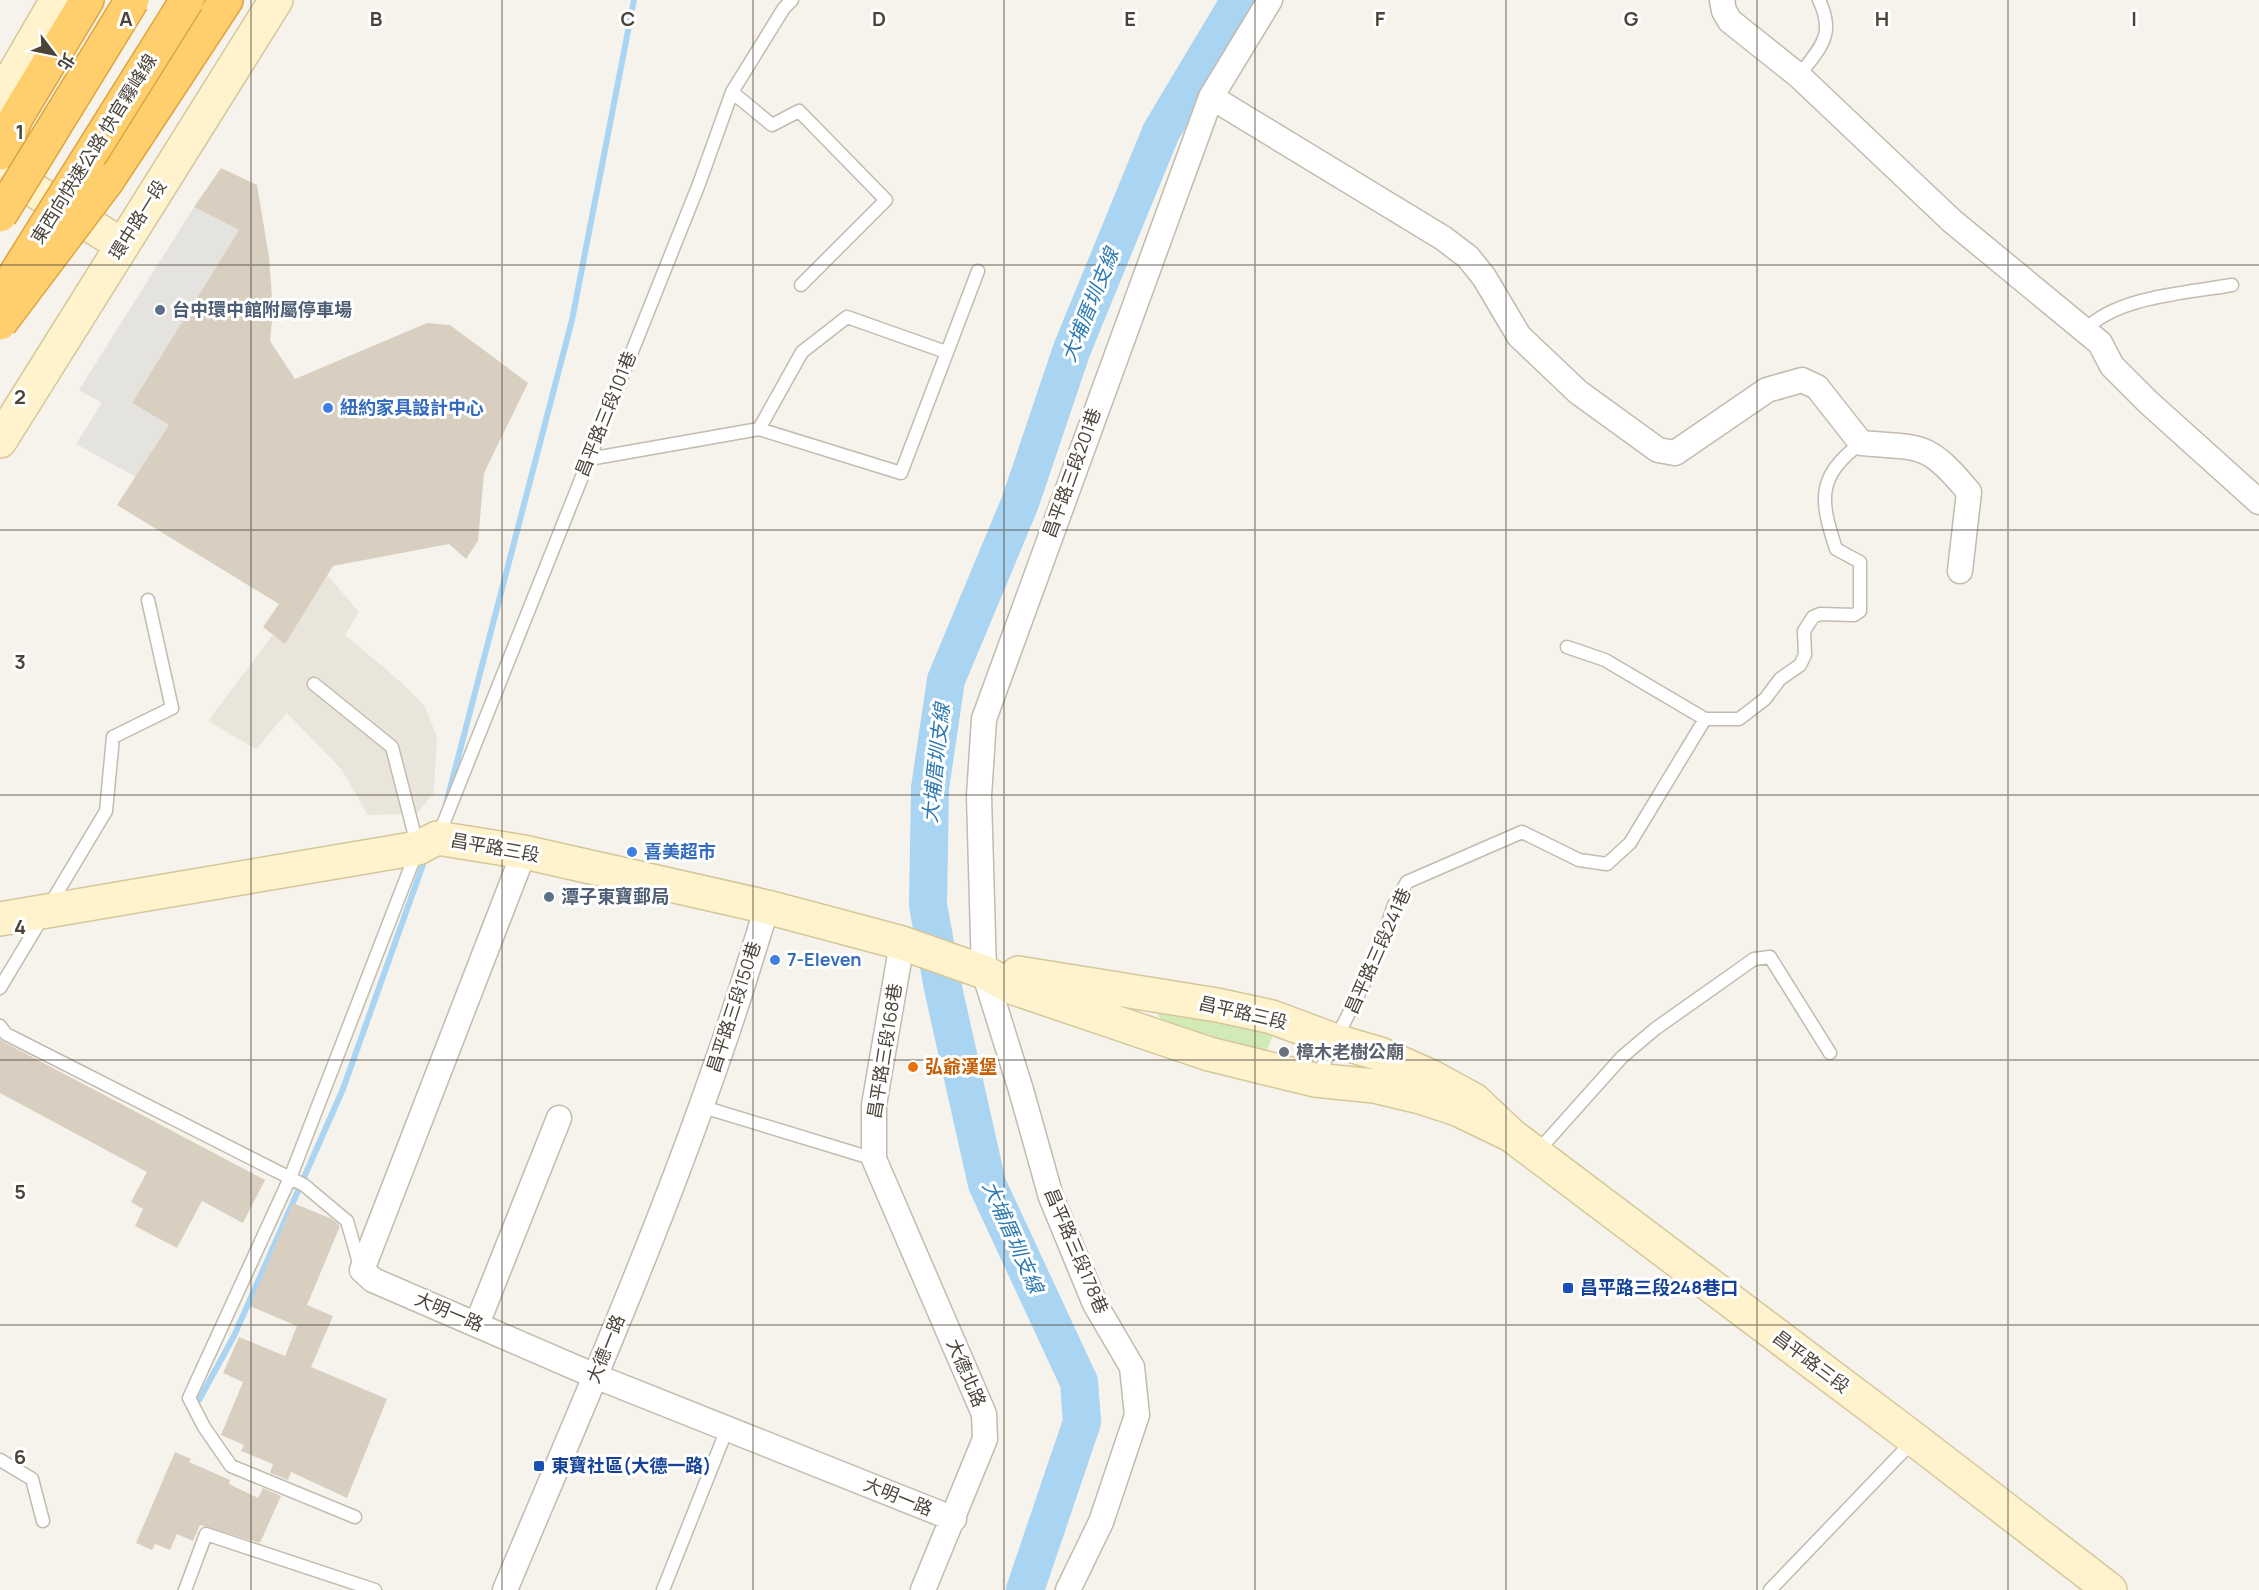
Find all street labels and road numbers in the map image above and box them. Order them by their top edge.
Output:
street label: 東西向快速公路 快官霧峰線 [25,49,162,248]
street label: 環中路一段 [103,175,171,264]
street label: 昌平路三段101巷 [569,347,641,480]
street label: 昌平路三段201巷 [1036,405,1106,541]
street label: 昌平路三段 [449,827,542,867]
street label: 昌平路三段241巷 [1339,884,1416,1017]
street label: 昌平路三段150巷 [701,938,766,1075]
street label: 昌平路三段168巷 [861,981,907,1120]
street label: 昌平路三段 [1197,990,1290,1034]
street label: 昌平路三段178巷 [1040,1184,1114,1317]
street label: 大明一路 [412,1286,487,1336]
street label: 大德一路 [580,1311,630,1386]
street label: 昌平路三段 [1768,1325,1855,1398]
street label: 大德北路 [942,1335,992,1410]
street label: 大明一路 [861,1471,936,1521]

